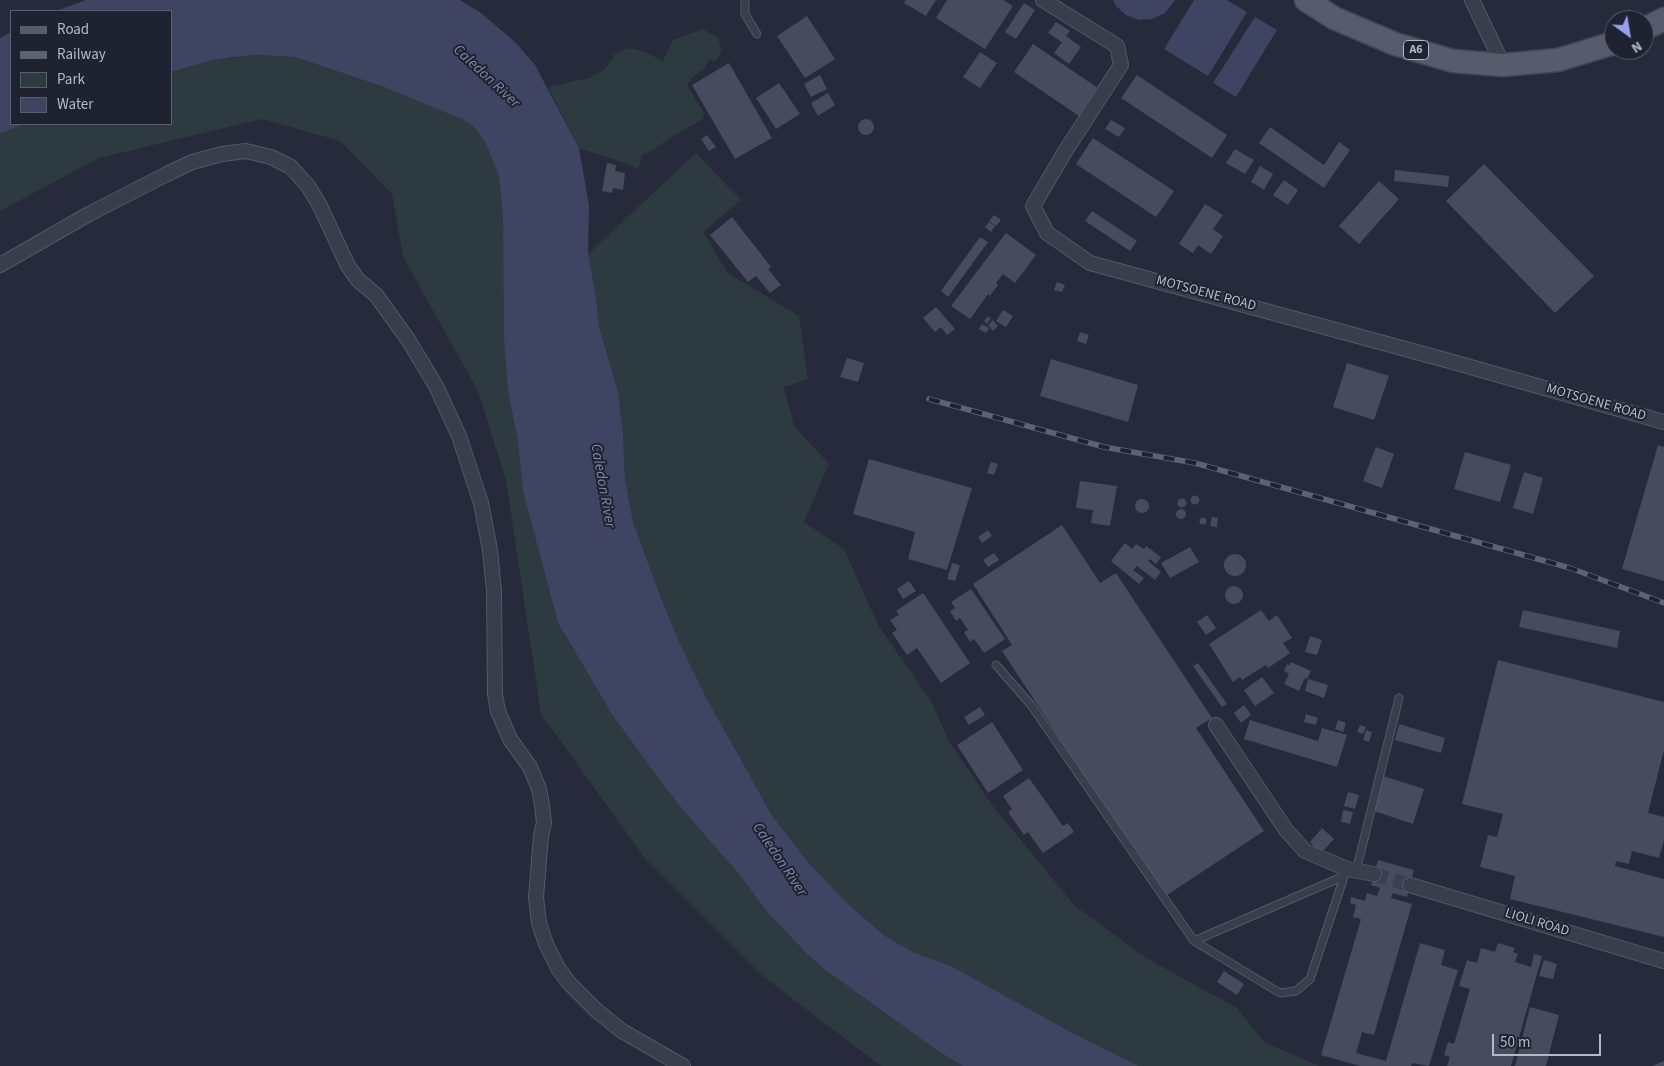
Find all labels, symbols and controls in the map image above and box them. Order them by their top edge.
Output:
legend [10,10,172,125]
north arrow [1604,10,1654,60]
text: Road [57,19,89,40]
text: N [1627,36,1646,58]
road number: A6 [1404,40,1428,60]
water label: Caledon River [449,42,523,112]
text: Railway [57,44,106,65]
text: Park [57,69,85,90]
text: Water [57,94,93,115]
street label: MOTSOENE ROAD [1154,273,1258,315]
street label: MOTSOENE ROAD [1544,381,1648,425]
water label: Caledon River [586,443,618,529]
water label: Caledon River [748,820,810,900]
street label: LIOLI ROAD [1503,905,1571,941]
scale bar [1494,1024,1603,1056]
text: 50 m [1500,1032,1530,1053]

